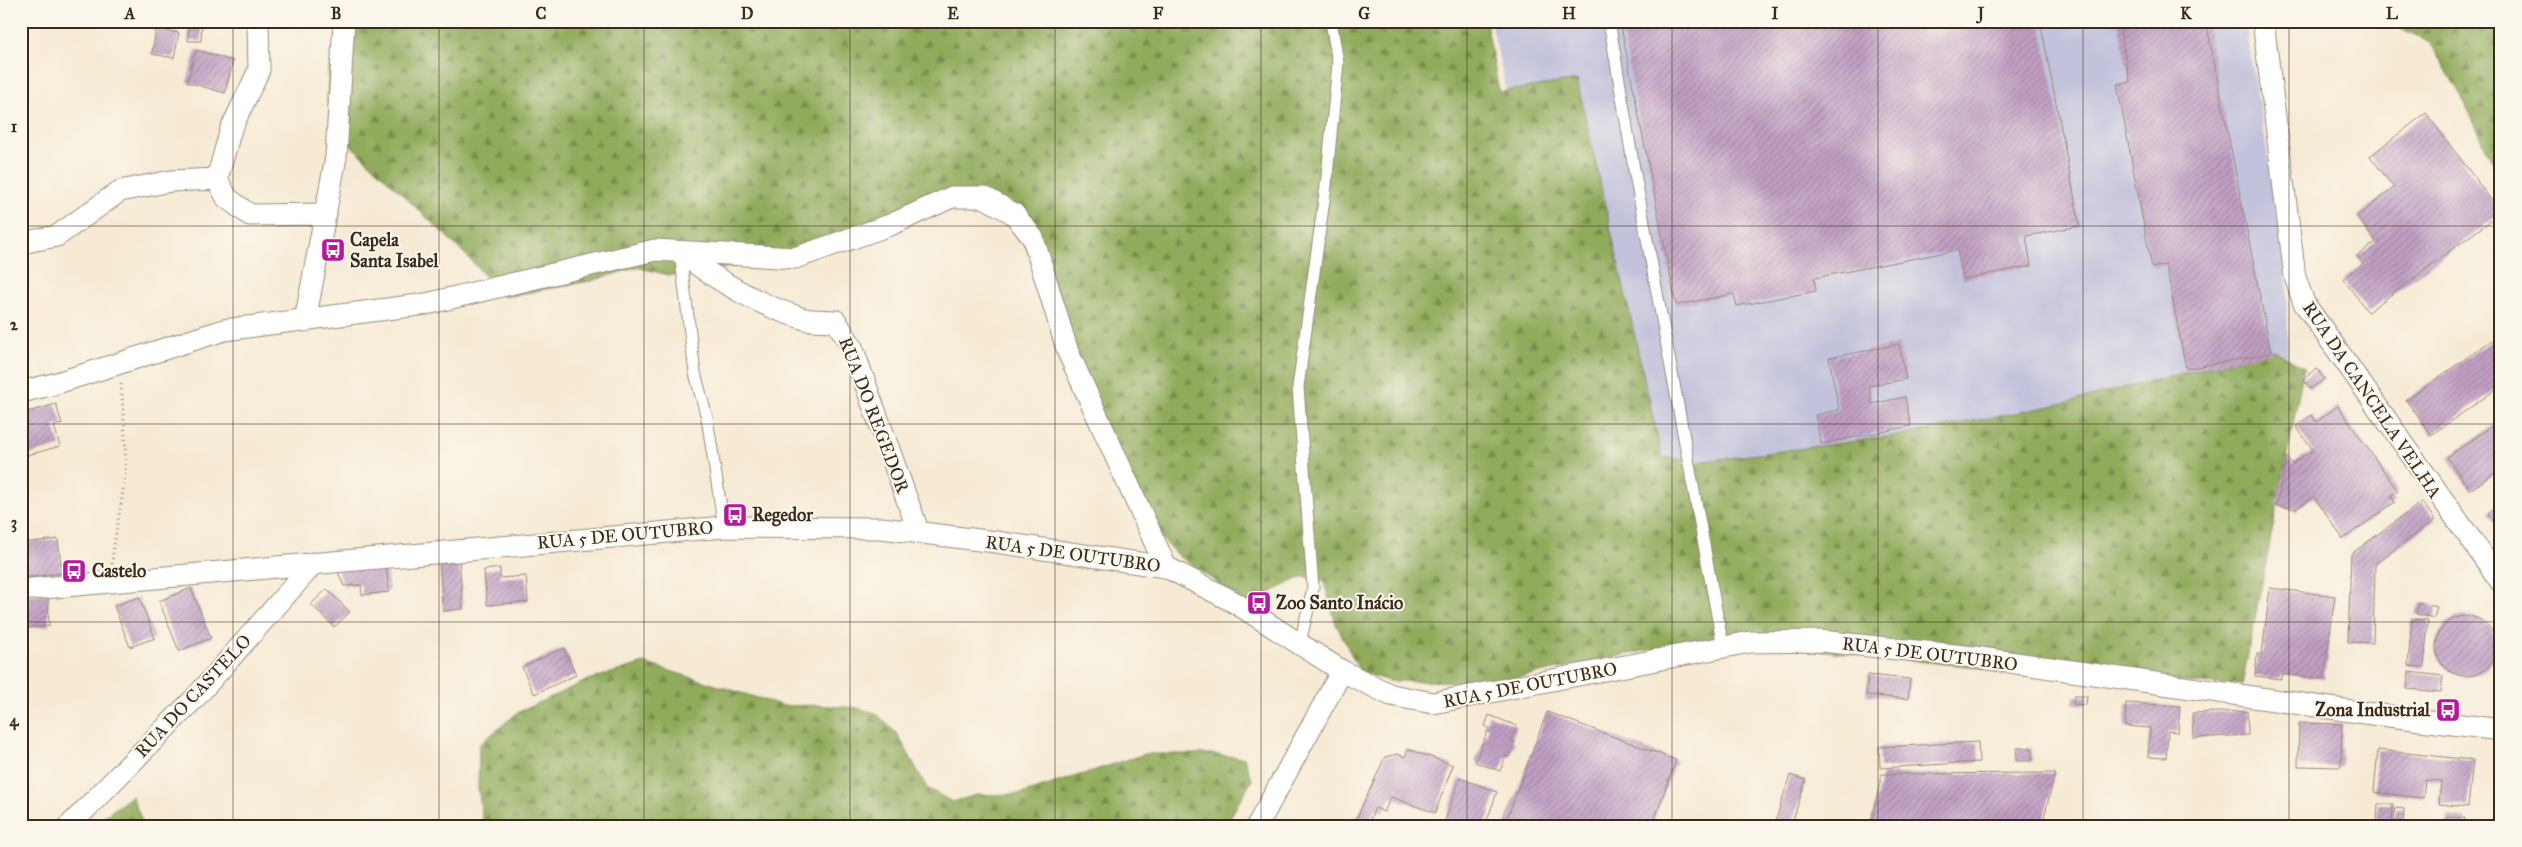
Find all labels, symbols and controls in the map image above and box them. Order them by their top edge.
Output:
text: A [124,4,136,23]
text: B [331,4,341,23]
text: C [536,4,547,23]
text: D [741,4,754,23]
text: E [947,4,959,23]
text: F [1153,4,1164,23]
text: G [1358,4,1370,23]
text: H [1562,4,1576,23]
text: I [1772,4,1779,23]
text: J [1976,4,1985,24]
text: K [2180,4,2192,23]
text: L [2386,4,2398,23]
text: 1 [11,117,18,136]
place label: Capela Santa Isabel [350,229,439,272]
bus stop icon: Capela Santa Isabel [320,237,346,263]
street label: RUA DA CANCELA VELHA [2298,298,2446,502]
text: 2 [10,315,19,334]
street label: RUA DO REGEDOR [834,334,914,497]
bus stop icon: Regedor [722,502,748,528]
place label: Regedor [752,504,814,527]
text: 3 [11,513,17,533]
street label: RUA 5 DE OUTUBRO [536,516,714,554]
street label: RUA 5 DE OUTUBRO [984,531,1162,577]
bus stop icon: Castelo [61,558,87,584]
place label: Castelo [92,560,146,582]
bus stop icon: Zoo Santo Inácio [1246,590,1272,616]
place label: Zoo Santo Inácio [1276,592,1403,614]
street label: RUA DO CASTELO [130,630,256,762]
street label: RUA 5 DE OUTUBRO [1841,632,2019,676]
street label: RUA 5 DE OUTUBRO [1441,657,1619,713]
bus stop icon: Zona Industrial [2435,697,2461,723]
place label: Zona Industrial [2315,699,2431,721]
text: 4 [10,711,20,731]

